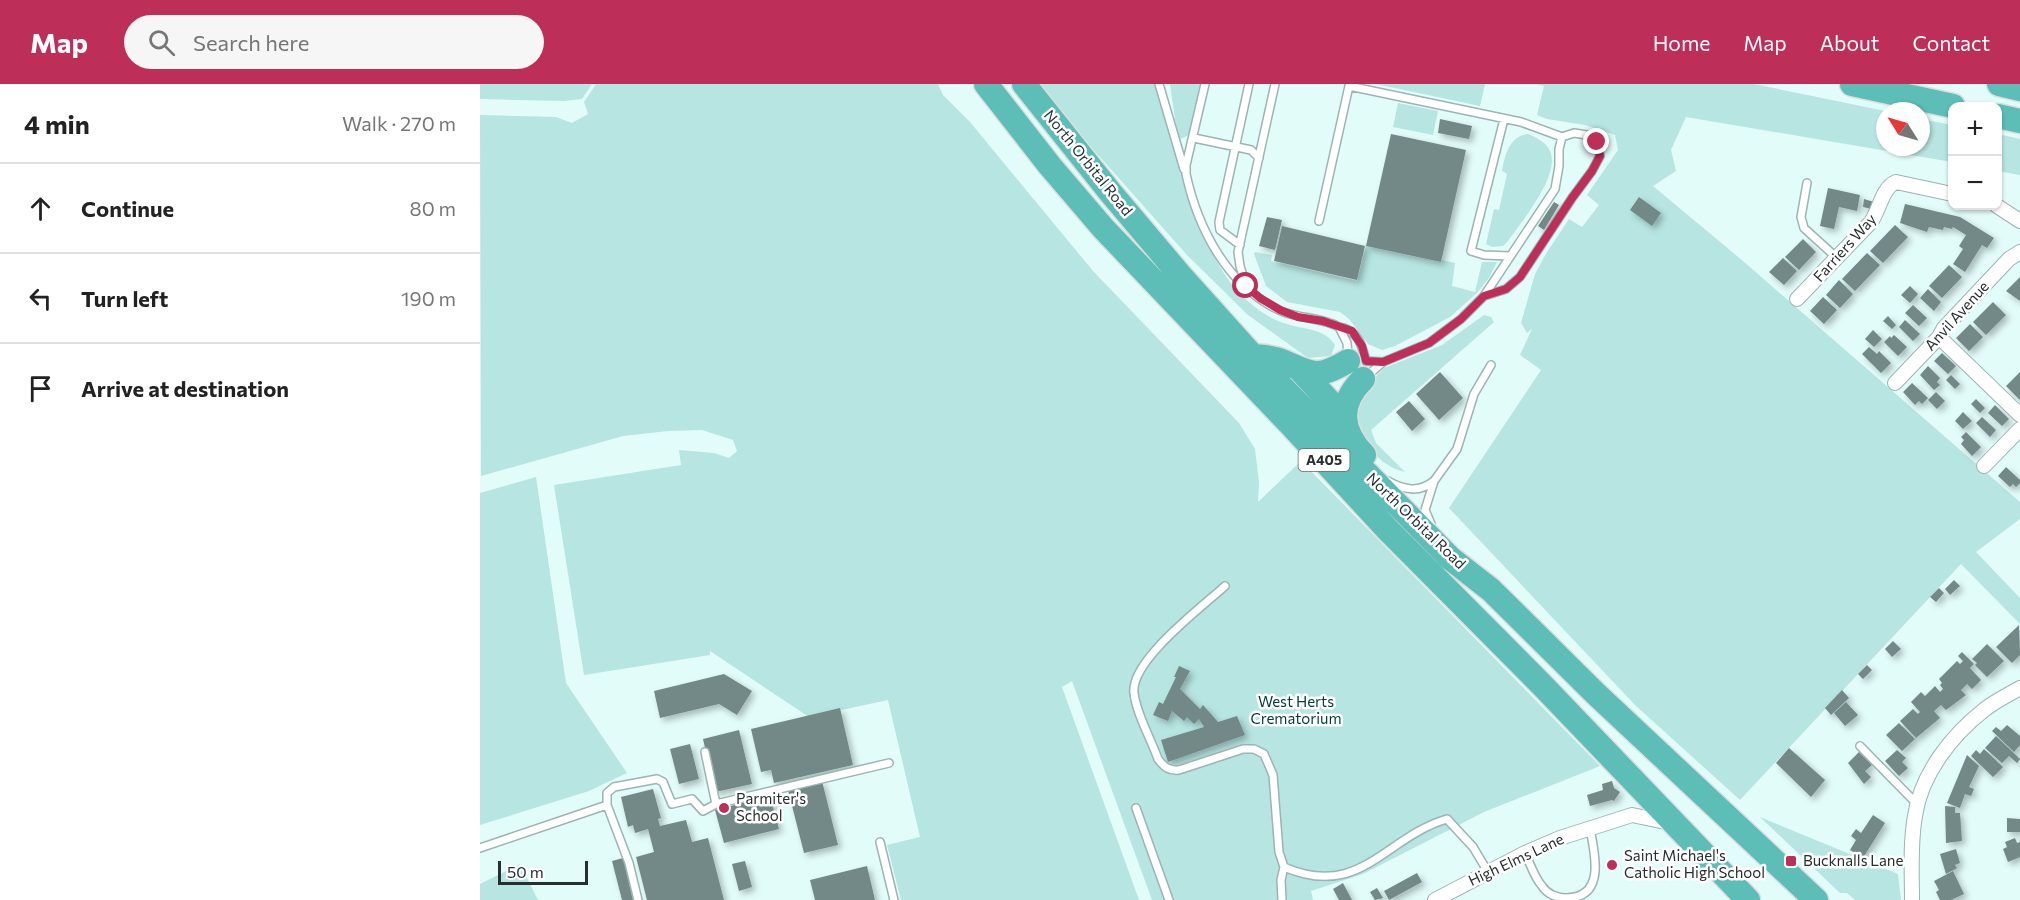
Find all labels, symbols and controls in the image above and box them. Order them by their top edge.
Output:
search box [124,15,544,69]
text: Map [30,25,88,59]
icon: search [145,26,178,59]
text: Search here [193,29,309,56]
text: Home [1653,30,1710,55]
text: Map [1743,30,1787,55]
text: About [1820,30,1879,55]
text: Contact [1912,30,1990,55]
north arrow [1876,102,1930,156]
map controls [1948,102,2002,210]
button: + [1948,102,2002,156]
street label: North Orbital Road [1041,106,1137,219]
text: 4 min [24,108,90,139]
text: Walk · 270 m [342,111,456,135]
route end [1583,128,1609,154]
button: − [1948,156,2002,210]
icon: ahead [24,192,57,225]
text: Continue [81,195,174,222]
text: 80 m [410,196,456,220]
street label: Farriers Way [1809,209,1880,285]
route start [1232,272,1258,298]
street label: Anvil Avenue [1920,277,1992,354]
icon: left [24,282,57,315]
text: Turn left [81,285,168,312]
text: 190 m [401,286,456,310]
icon: arrive [24,372,57,405]
text: Arrive at destination [81,375,289,402]
road number: A405 [1298,449,1350,471]
street label: North Orbital Road [1363,468,1470,572]
park label: West Herts Crematorium [1250,692,1342,727]
place label: Parmiter's School [736,789,806,824]
marker: Parmiter's School [717,801,731,815]
street label: High Elms Lane [1465,829,1566,889]
place label: Saint Michael's Catholic High School [1624,846,1765,881]
place label: Bucknalls Lane [1803,851,1903,869]
marker: Bucknalls Lane [1784,854,1798,868]
scale bar [498,858,588,886]
marker: Saint Michael's Catholic High School [1605,858,1619,872]
text: 50 m [507,862,544,881]

